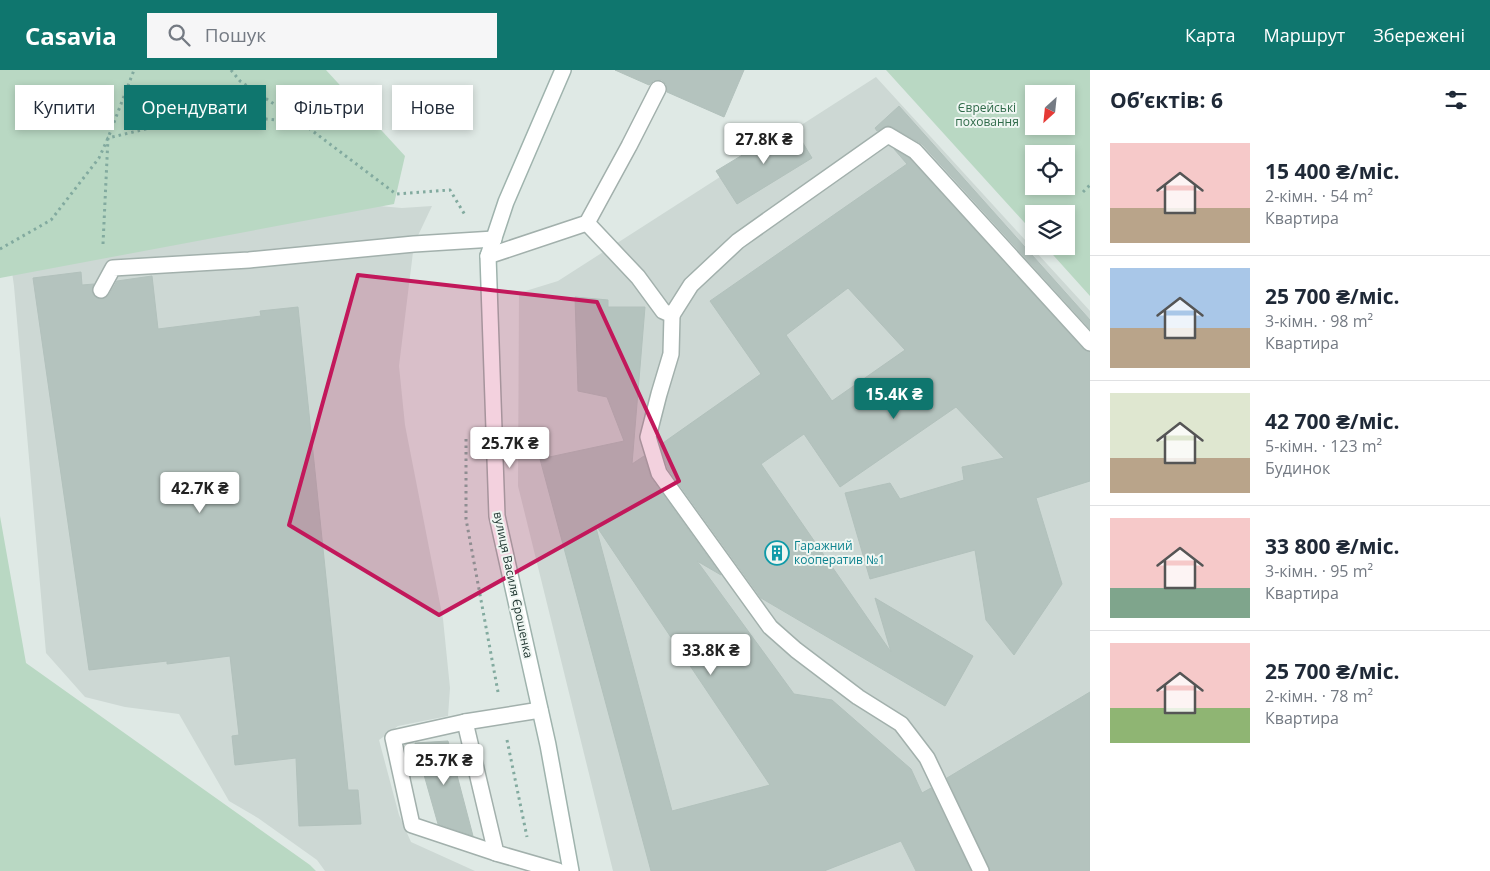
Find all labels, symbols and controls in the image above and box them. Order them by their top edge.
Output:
search box [147,13,497,58]
text: Casavia [25,19,117,52]
icon: search [165,21,193,49]
text: Пошук [205,22,266,48]
text: Карта [1185,23,1236,47]
text: Маршрут [1264,23,1345,47]
text: Збережені [1373,23,1465,47]
chip: Купити [15,85,114,130]
chip: Орендувати [124,85,266,130]
chip: Фільтри [276,85,382,130]
chip: Нове [392,85,473,130]
north arrow [1025,85,1075,135]
map controls [1025,85,1075,255]
text: Об’єктів: 6 [1110,86,1223,114]
icon: filters [1442,86,1470,114]
park label: Єврейські поховання [955,99,1019,130]
pin: 27.8K ₴ [718,122,810,165]
text: 27.8K ₴ [735,128,793,150]
button: locate [1025,145,1075,195]
text: 15 400 ₴/міс. [1265,157,1400,185]
icon: home [1150,163,1210,223]
text: 2-кімн. · 54 m² [1265,185,1373,207]
button: layers [1025,205,1075,255]
text: Квартира [1265,207,1339,229]
text: 25 700 ₴/міс. [1265,282,1400,310]
icon: home [1150,288,1210,348]
text: 3-кімн. · 98 m² [1265,310,1373,332]
text: Квартира [1265,332,1339,354]
pin: 15.4K ₴ [848,378,940,420]
text: 15.4K ₴ [865,383,923,405]
text: 42 700 ₴/міс. [1265,407,1400,435]
icon: home [1150,413,1210,473]
pin: 25.7K ₴ [464,426,556,469]
text: 25.7K ₴ [481,432,539,454]
text: 5-кімн. · 123 m² [1265,435,1382,457]
text: Будинок [1265,457,1330,479]
pin: 42.7K ₴ [154,472,246,514]
text: 42.7K ₴ [171,477,229,499]
street label: вулиця Василя Єрошенка [490,510,537,660]
text: 33 800 ₴/міс. [1265,532,1400,560]
place label: Гаражний кооператив №1 [794,537,885,568]
icon: home [1150,538,1210,598]
building icon: Гаражний кооператив №1 [764,540,790,566]
text: 3-кімн. · 95 m² [1265,560,1373,582]
text: Квартира [1265,582,1339,604]
pin: 33.8K ₴ [665,634,757,676]
text: 33.8K ₴ [682,639,740,661]
text: 25 700 ₴/міс. [1265,657,1400,685]
icon: home [1150,663,1210,723]
text: 2-кімн. · 78 m² [1265,685,1373,707]
text: Квартира [1265,707,1339,729]
pin: 25.7K ₴ [398,744,490,786]
text: 25.7K ₴ [415,749,473,771]

